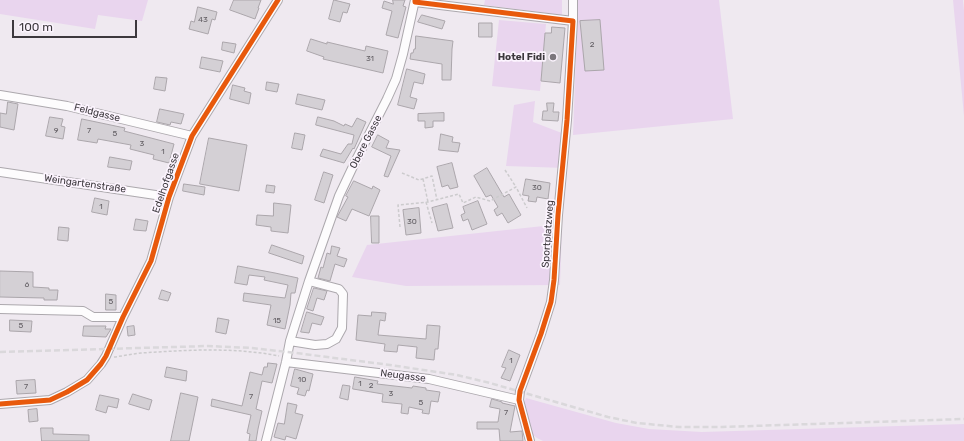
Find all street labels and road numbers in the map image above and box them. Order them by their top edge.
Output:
street label: Feldgasse [73,101,121,125]
street label: Obere Gasse [347,113,385,171]
street label: Edelhofgasse [150,151,182,215]
street label: Weingartenstraße [43,172,127,196]
street label: Sportplatzweg [540,200,556,268]
street label: Neugasse [380,367,426,385]

